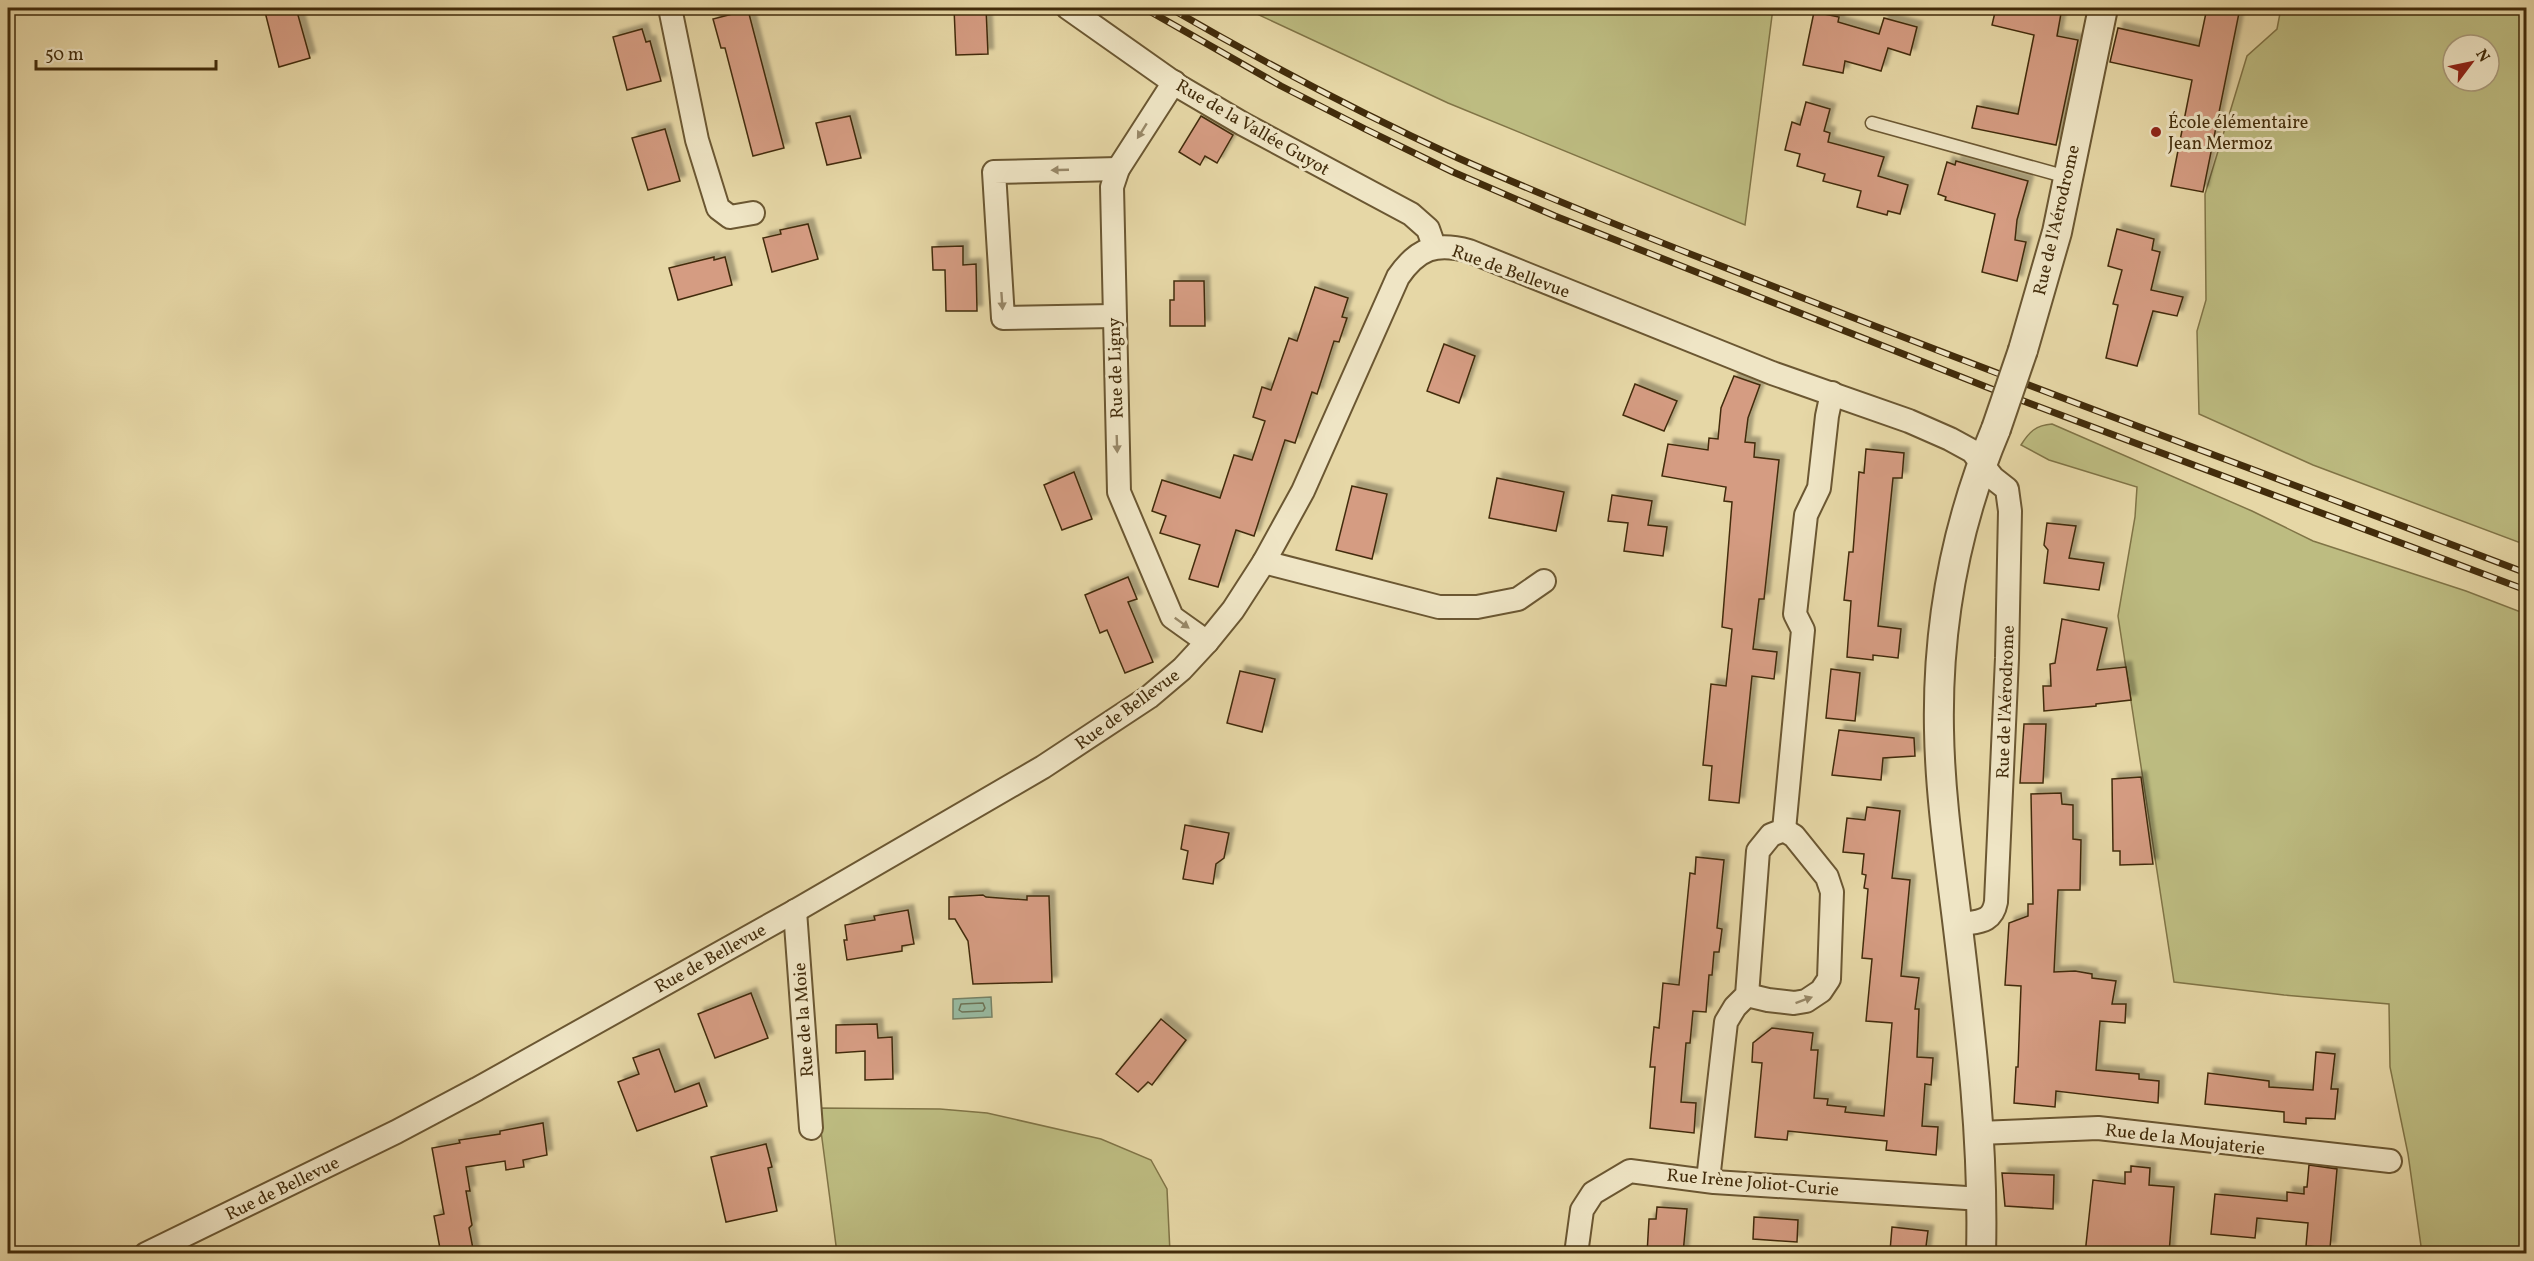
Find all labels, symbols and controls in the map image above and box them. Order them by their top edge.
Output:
scale bar [36,33,216,71]
north arrow [2441,33,2501,93]
text: 50 m [45,43,84,68]
text: N [2470,45,2495,67]
street label: Rue de la Vallée Guyot [1171,74,1334,183]
place label: École élémentaire Jean Mermoz [2168,111,2308,157]
one-way arrow [1137,123,1148,140]
marker: École élémentaire Jean Mermoz [2149,125,2163,139]
street label: Rue de l'Aérodrome [2028,143,2087,298]
one-way arrow [1050,166,1069,175]
street label: Rue de Bellevue [1448,239,1573,305]
one-way arrow [998,292,1007,311]
street label: Rue de Ligny [1102,317,1131,419]
one-way arrow [1113,435,1122,454]
one-way arrow [1174,617,1189,629]
street label: Rue de l'Aérodrome [1991,625,2022,779]
street label: Rue de Bellevue [1070,664,1185,757]
street label: Rue de Bellevue [650,918,771,1000]
street label: Rue de la Moie [788,962,821,1078]
one-way arrow [1795,994,1813,1004]
street label: Rue de la Moujaterie [2103,1118,2266,1163]
street label: Rue de Bellevue [221,1151,344,1228]
street label: Rue Irène Joliot-Curie [1666,1164,1840,1203]

